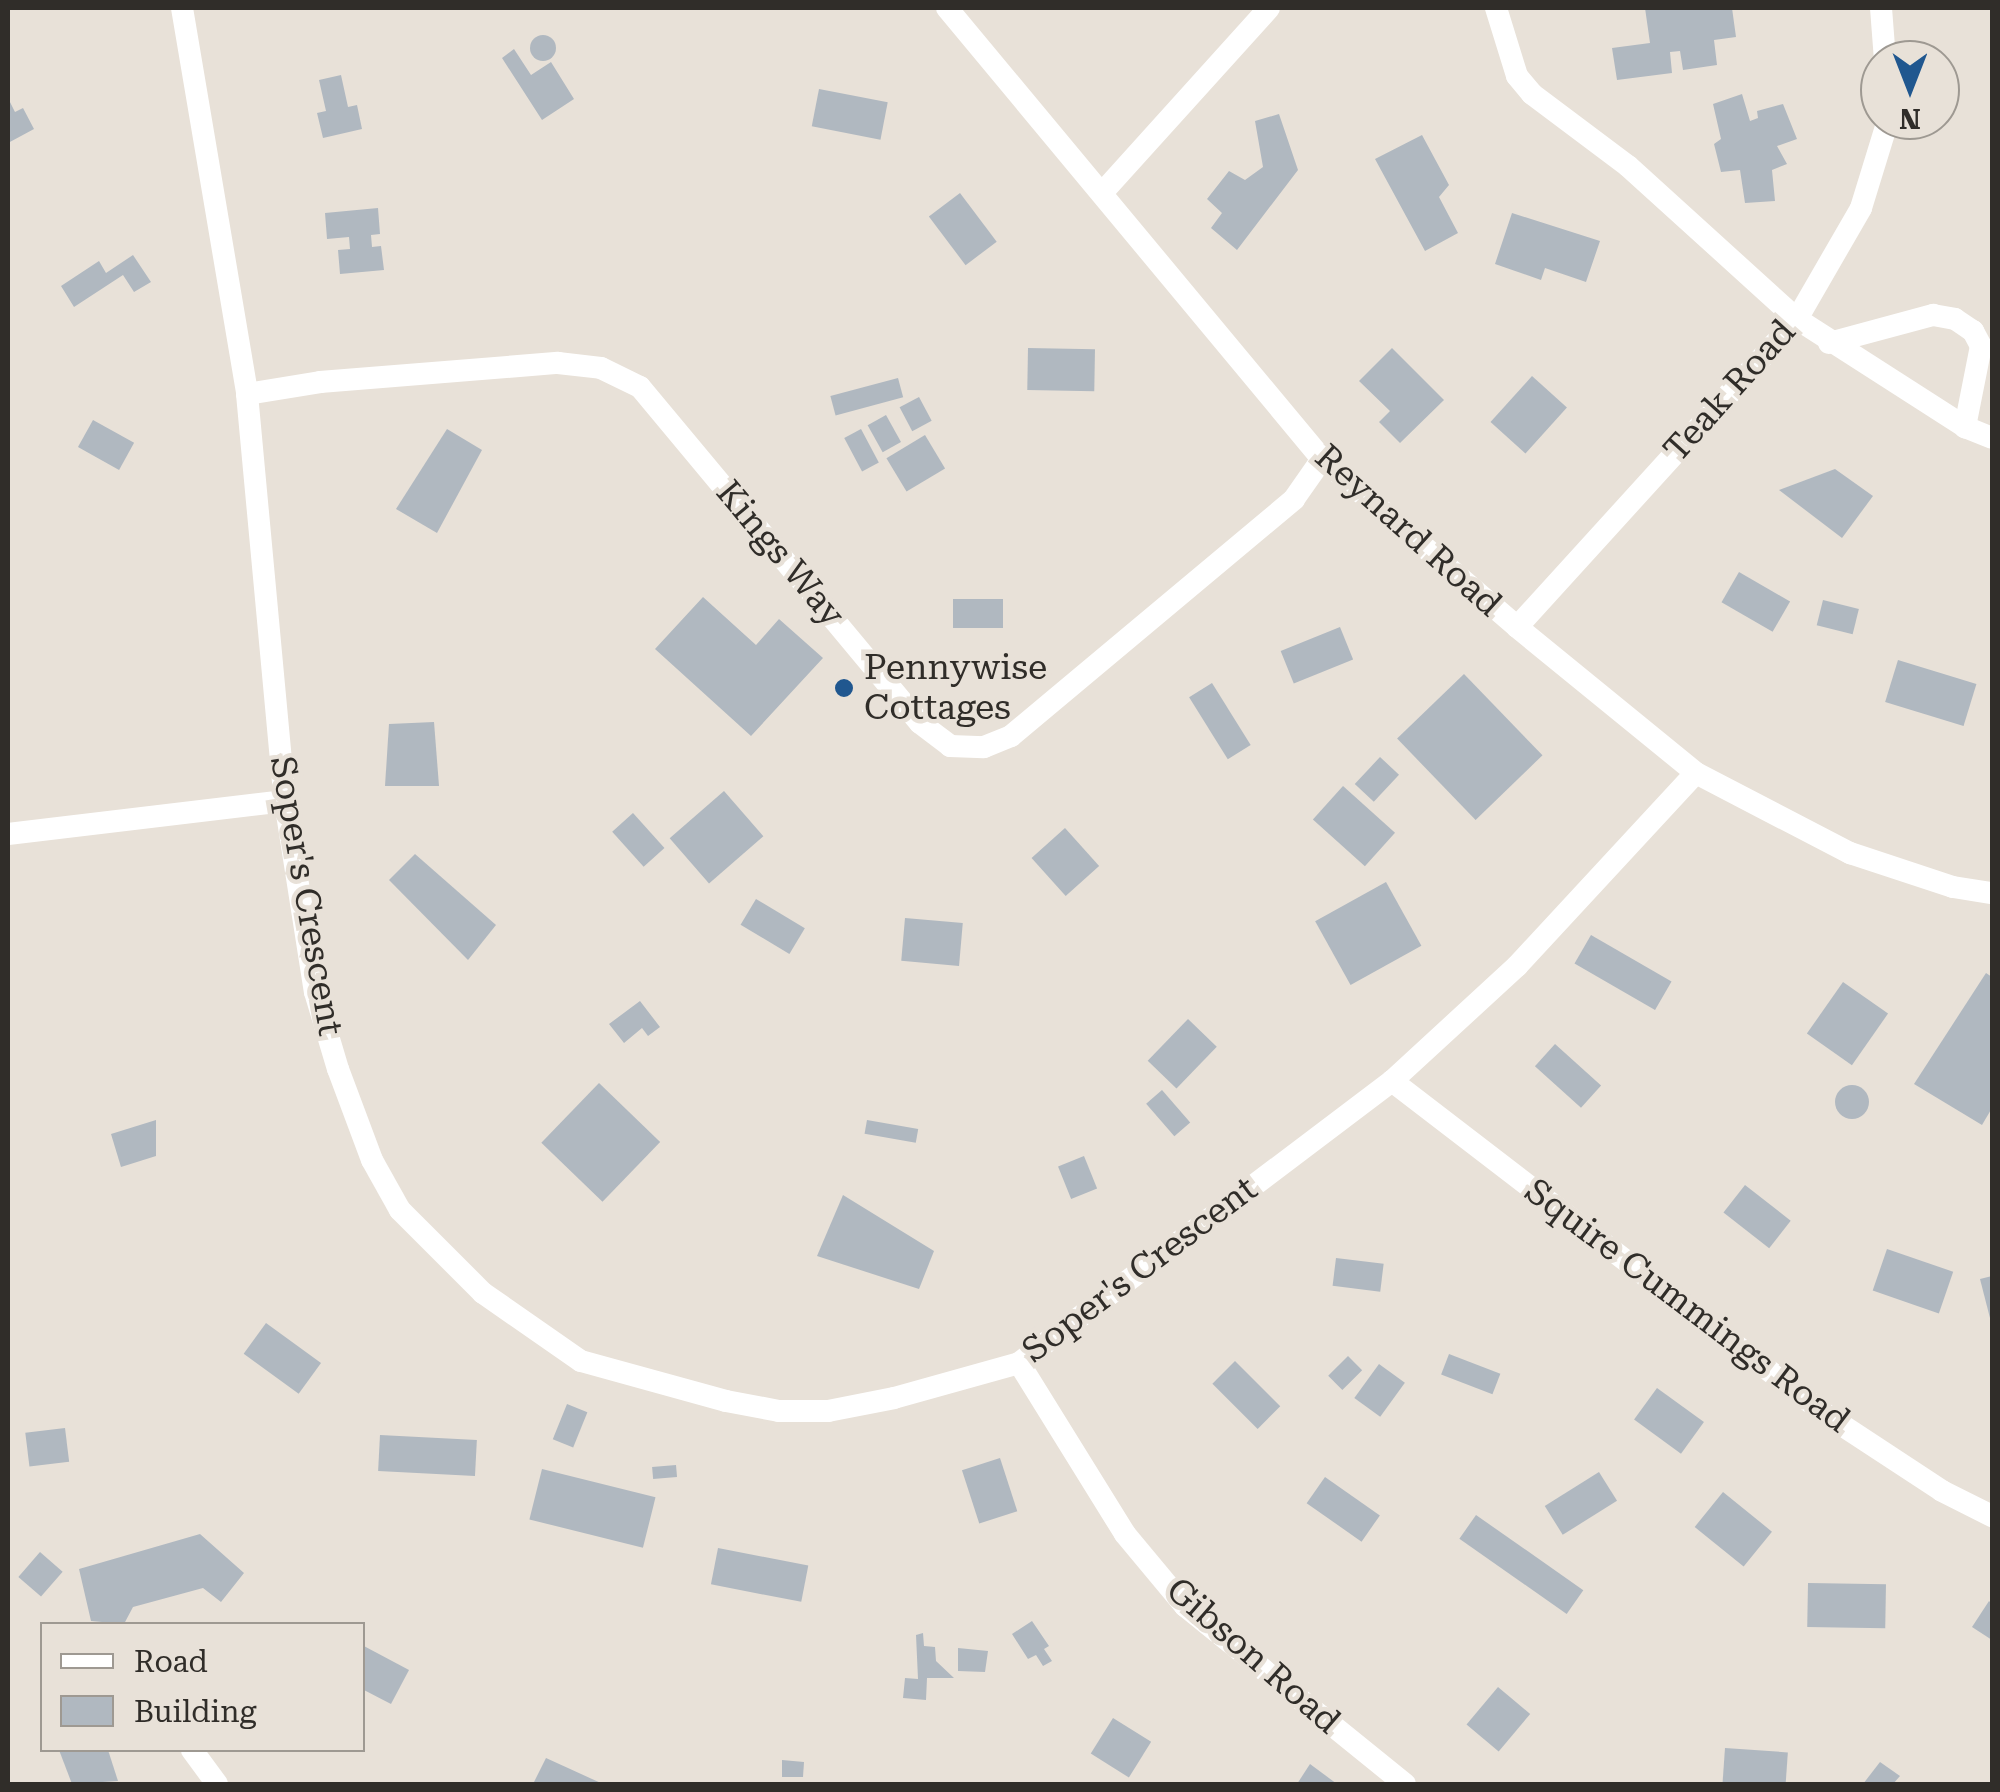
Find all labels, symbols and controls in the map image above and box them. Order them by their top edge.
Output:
north arrow [1860,40,1960,140]
text: N [1899,102,1921,135]
street label: Teak Road [1655,311,1805,471]
street label: Reynard Road [1306,436,1510,626]
street label: Kings Way [707,473,853,635]
place label: Pennywise Cottages [864,647,1047,729]
marker: Pennywise Cottages [833,677,855,699]
street label: Soper's Crescent [261,753,351,1039]
street label: Soper's Crescent [1014,1168,1266,1372]
street label: Squire Cummings Road [1516,1170,1858,1442]
street label: Gibson Road [1158,1569,1348,1743]
legend [40,1622,365,1752]
text: Road [134,1644,208,1679]
text: Building [134,1694,257,1729]

